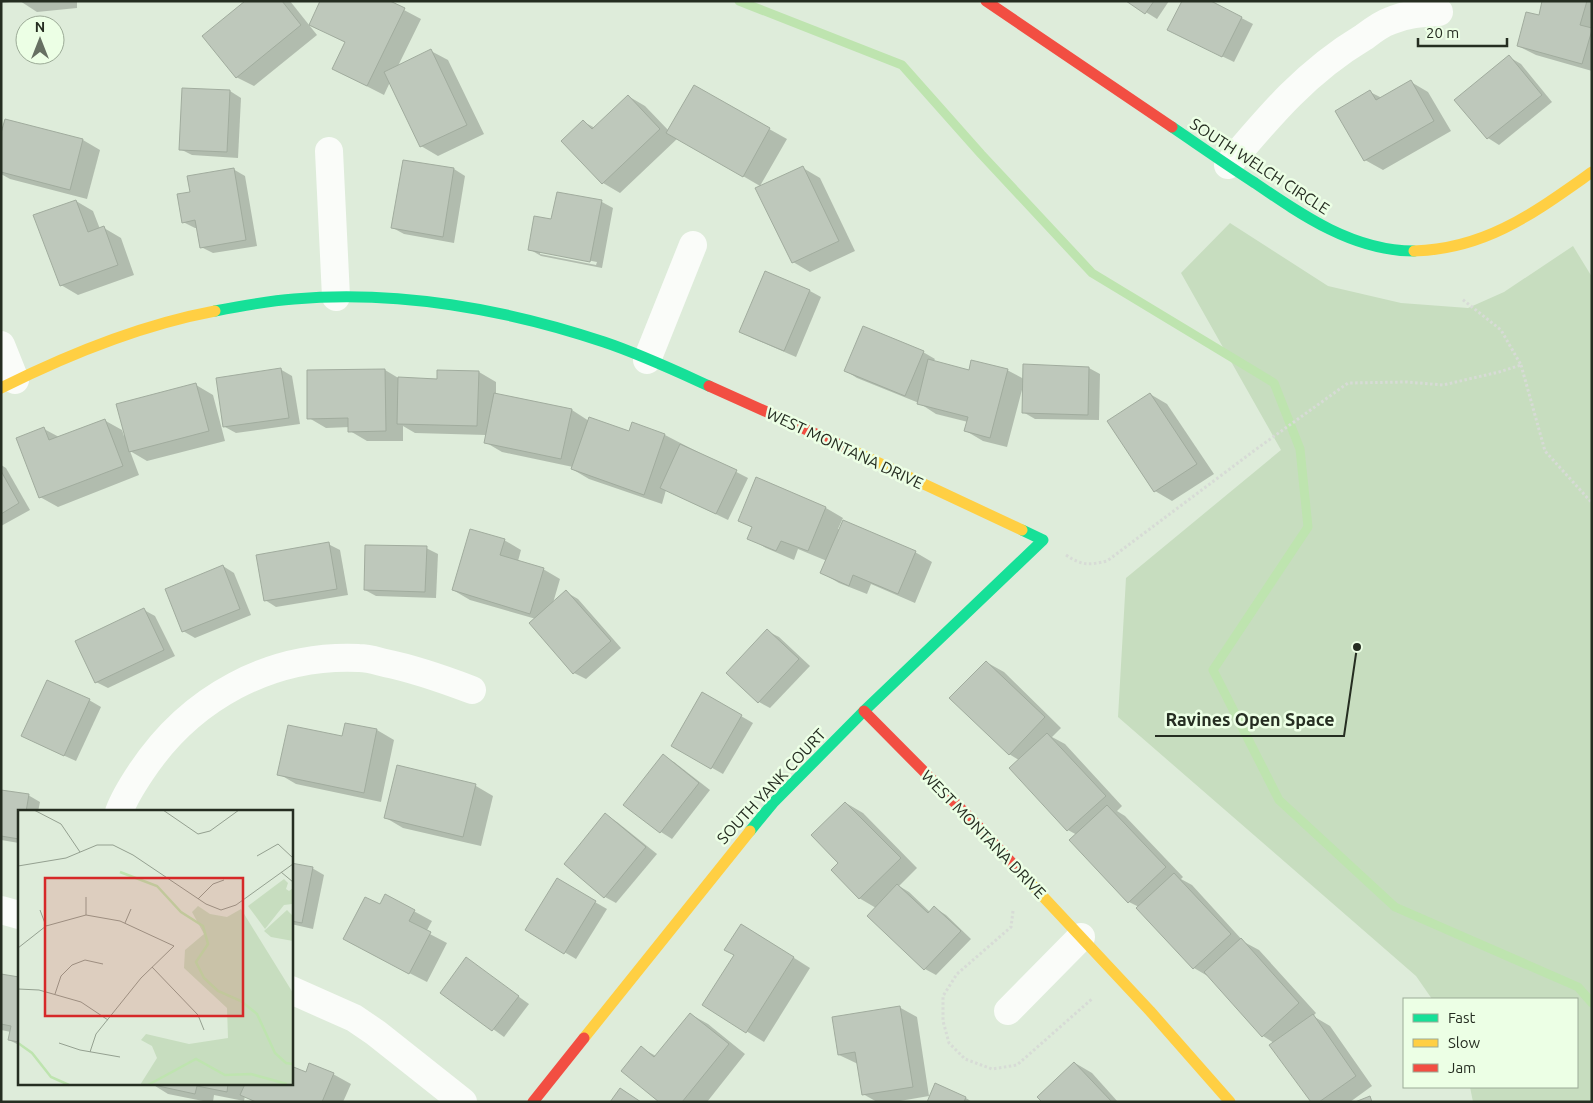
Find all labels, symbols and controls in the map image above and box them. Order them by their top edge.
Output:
north arrow [15,15,65,65]
scale bar [1418,15,1507,47]
text: N [35,19,45,35]
text: 20 m [1426,24,1459,41]
street label: SOUTH WELCH CIRCLE [1187,114,1333,218]
street label: WEST MONTANA DRIVE [764,404,926,492]
callout: Ravines Open Space [1155,703,1344,736]
text: Ravines Open Space [1165,709,1335,729]
street label: SOUTH YANK COURT [713,725,829,847]
street label: WEST MONTANA DRIVE [918,766,1050,902]
inset map [18,810,292,1086]
legend [1403,998,1578,1088]
text: Fast [1448,1009,1476,1026]
text: Slow [1448,1034,1481,1051]
text: Jam [1448,1059,1476,1076]

